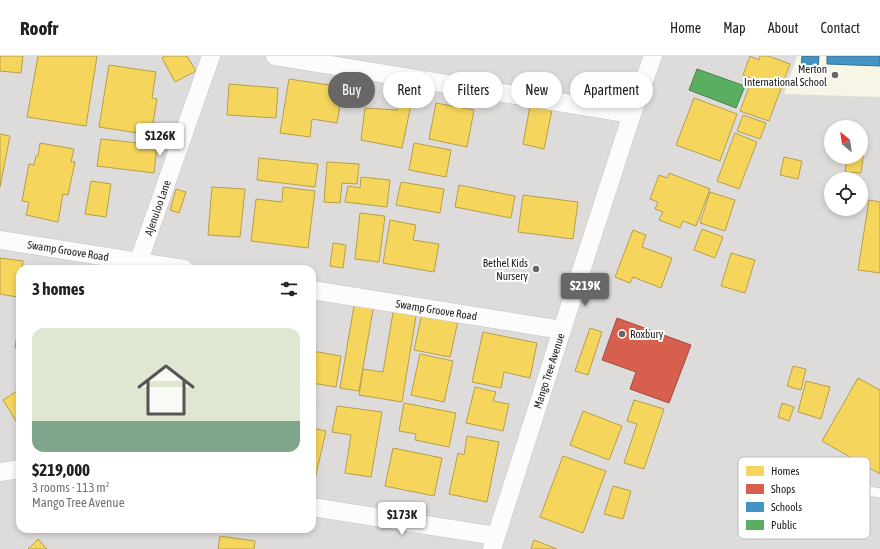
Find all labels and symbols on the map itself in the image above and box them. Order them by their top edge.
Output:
place label: Merton International School [744,63,827,88]
marker: Merton International School [830,70,840,80]
north arrow [824,120,868,164]
pin: $126K [132,123,188,157]
street label: Ajenuloo Lane [142,178,173,237]
street label: Swamp Groove Road [27,238,110,263]
place label: Bethel Kids Nursery [483,257,528,282]
marker: Bethel Kids Nursery [531,264,541,274]
pin: $219K [557,273,613,307]
street label: Swamp Groove Road [395,297,478,322]
place label: Roxbury [630,328,664,340]
marker: Roxbury [617,329,627,339]
street label: Mango Tree Avenue [531,332,567,410]
legend [738,457,870,539]
text: Homes [771,465,799,477]
text: Shops [771,483,795,495]
text: Schools [771,501,802,513]
pin: $173K [374,502,430,536]
text: Public [771,519,797,531]

